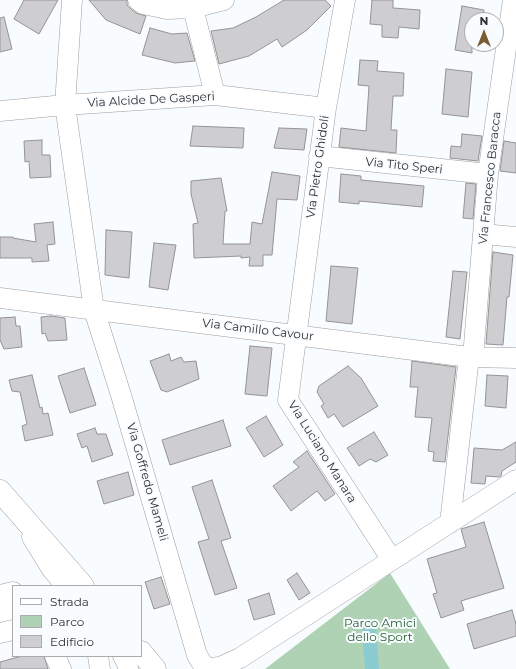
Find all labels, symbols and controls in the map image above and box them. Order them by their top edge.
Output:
north arrow [464,12,504,52]
text: N [480,14,488,28]
street label: Via Alcide De Gasperi [87,89,215,111]
street label: Via Francesco Baracca [476,111,504,245]
street label: Via Pietro Ghidoli [304,115,332,219]
street label: Via Tito Speri [365,155,443,177]
street label: Via Camillo Cavour [201,316,315,344]
street label: Via Luciano Manara [285,398,359,506]
street label: Via Goffredo Mameli [123,421,171,543]
legend [12,585,142,657]
text: Strada [50,594,89,609]
text: Parco [50,614,84,629]
park label: Parco Amici dello Sport [344,616,416,644]
text: Edificio [50,634,94,649]

